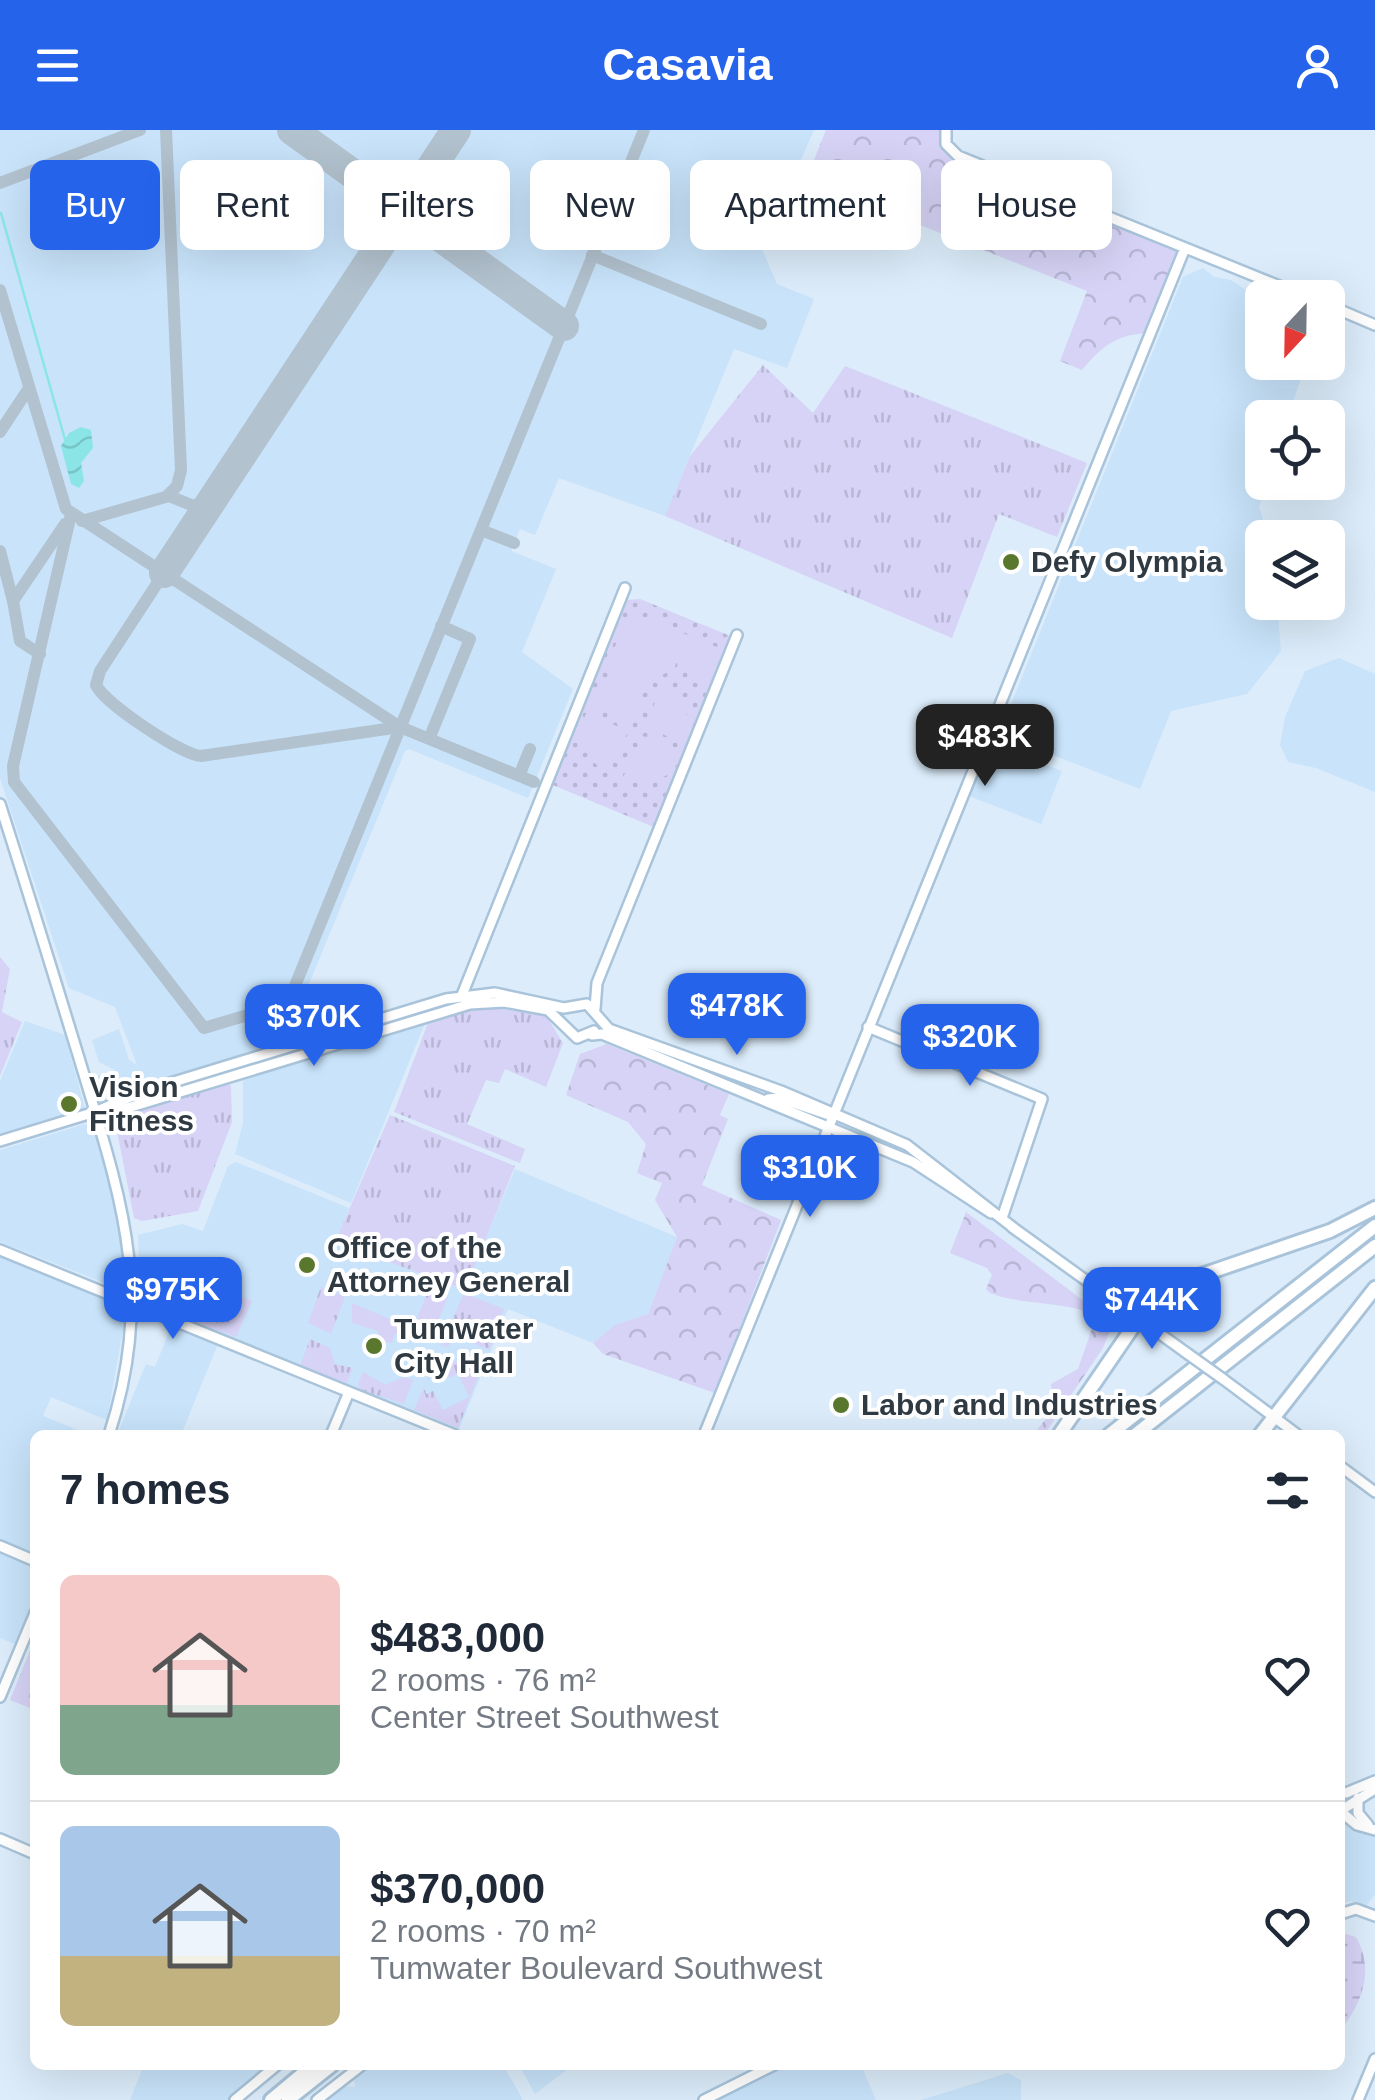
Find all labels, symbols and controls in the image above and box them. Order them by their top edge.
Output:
icon: menu [30,38,85,93]
icon: person [1290,38,1345,93]
text: Casavia [602,39,773,90]
chip: Buy [30,160,160,250]
chip: Rent [180,160,324,250]
chip: Filters [344,160,510,250]
chip: New [530,160,670,250]
chip: Apartment [690,160,921,250]
chip: House [941,160,1112,250]
north arrow [1245,280,1345,380]
map controls [1245,280,1345,620]
button: locate [1245,400,1345,500]
button: layers [1245,520,1345,620]
place label: Defy Olympia [1031,545,1223,578]
marker: Defy Olympia [1000,551,1022,573]
pin: $483K [915,704,1055,789]
text: $483K [938,718,1032,754]
pin: $478K [667,973,807,1058]
pin: $370K [244,984,384,1069]
text: $478K [690,987,784,1023]
text: $370K [267,998,361,1034]
pin: $320K [900,1004,1040,1089]
text: $320K [923,1018,1017,1054]
place label: Vision Fitness [89,1070,194,1137]
marker: Vision Fitness [58,1093,80,1115]
pin: $310K [740,1135,880,1220]
text: $310K [763,1149,857,1185]
place label: Office of the Attorney General [327,1231,570,1298]
marker: Office of the Attorney General [296,1254,318,1276]
pin: $975K [103,1257,243,1342]
pin: $744K [1082,1267,1222,1352]
text: $975K [126,1271,220,1307]
text: $744K [1105,1281,1199,1317]
place label: Tumwater City Hall [394,1312,534,1379]
marker: Tumwater City Hall [363,1335,385,1357]
place label: Labor and Industries [861,1388,1158,1421]
marker: Labor and Industries [830,1394,852,1416]
icon: filters [1260,1463,1315,1518]
text: 7 homes [60,1466,230,1513]
text: $483,000 [370,1614,545,1661]
icon: home [140,1615,260,1735]
icon: heart [1260,1648,1315,1703]
text: 2 rooms · 76 m² [370,1662,596,1698]
text: Center Street Southwest [370,1699,719,1735]
text: $370,000 [370,1865,545,1912]
icon: home [140,1866,260,1986]
icon: heart [1260,1899,1315,1954]
text: 2 rooms · 70 m² [370,1913,596,1949]
text: Tumwater Boulevard Southwest [370,1950,822,1986]

